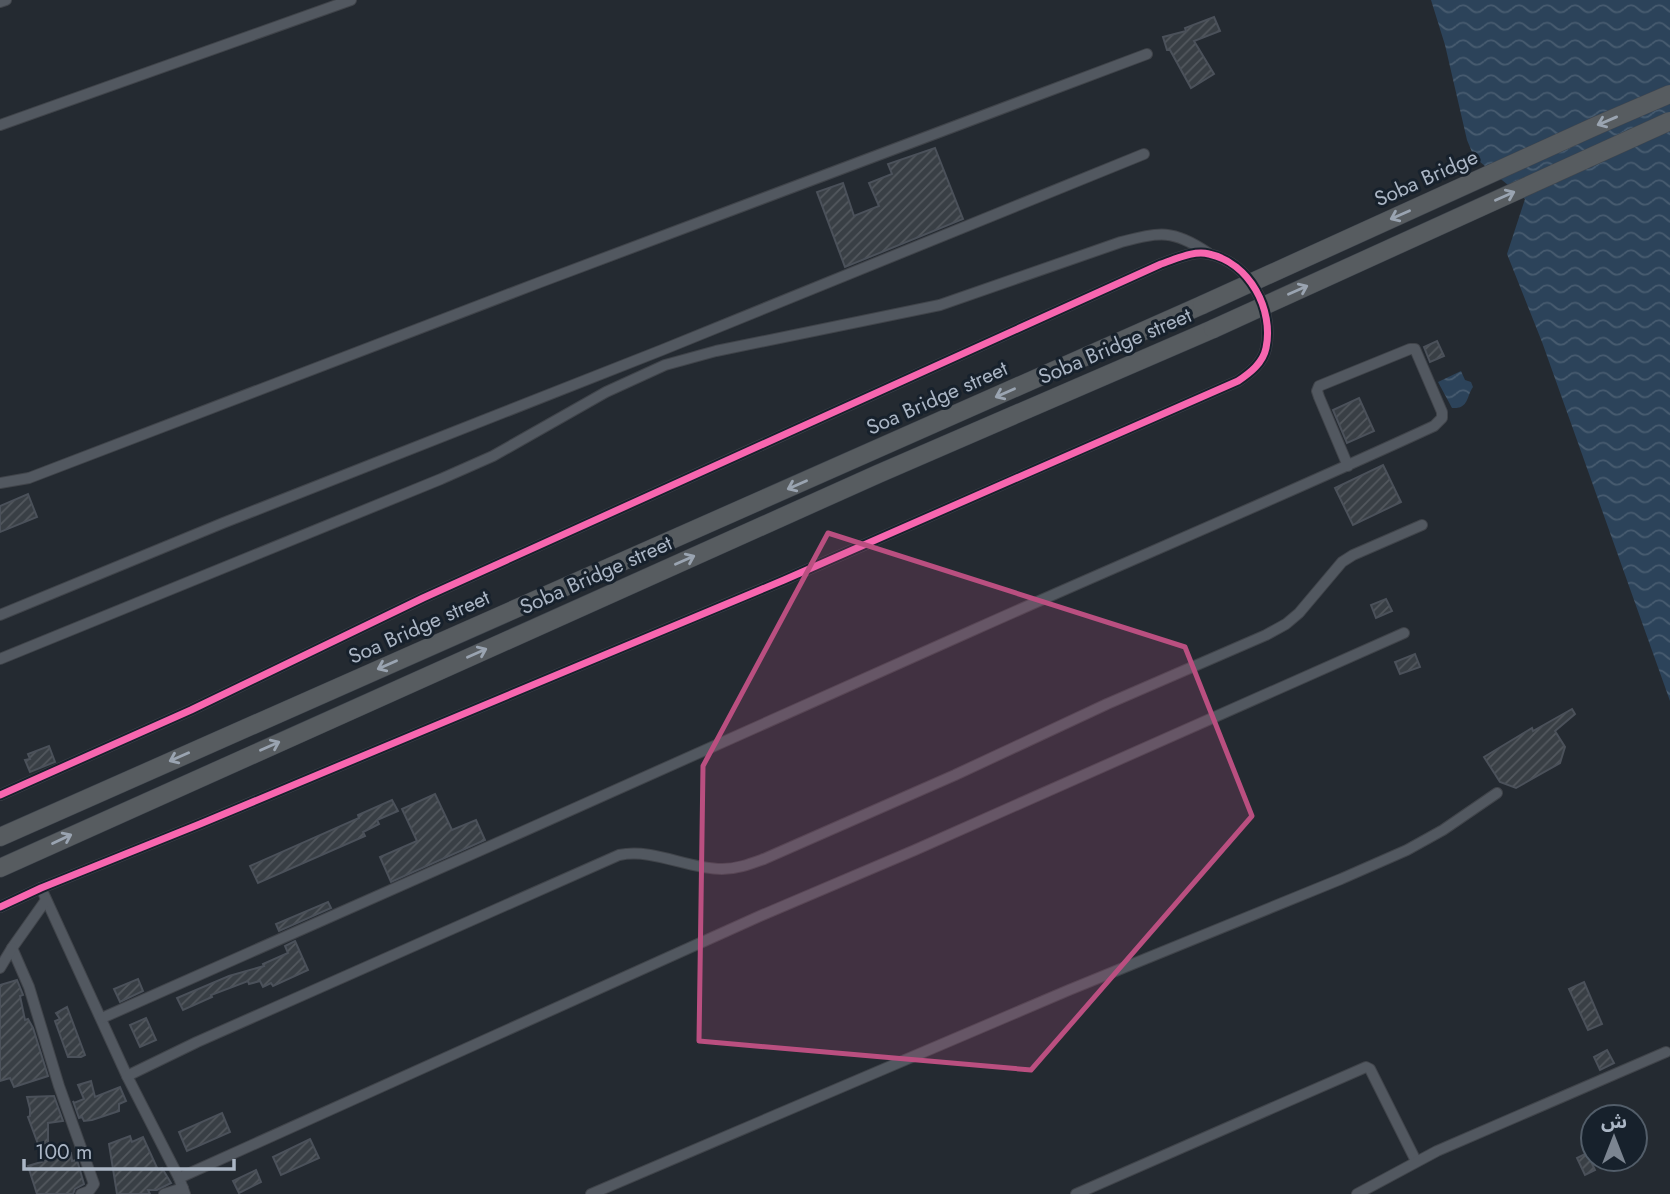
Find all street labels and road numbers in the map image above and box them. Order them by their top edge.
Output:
street label: Soba Bridge [1369,142,1483,214]
street label: Soba Bridge street [1034,300,1196,392]
street label: Soa Bridge street [862,353,1012,443]
street label: Soba Bridge street [515,528,677,622]
street label: Soa Bridge street [344,582,494,672]

